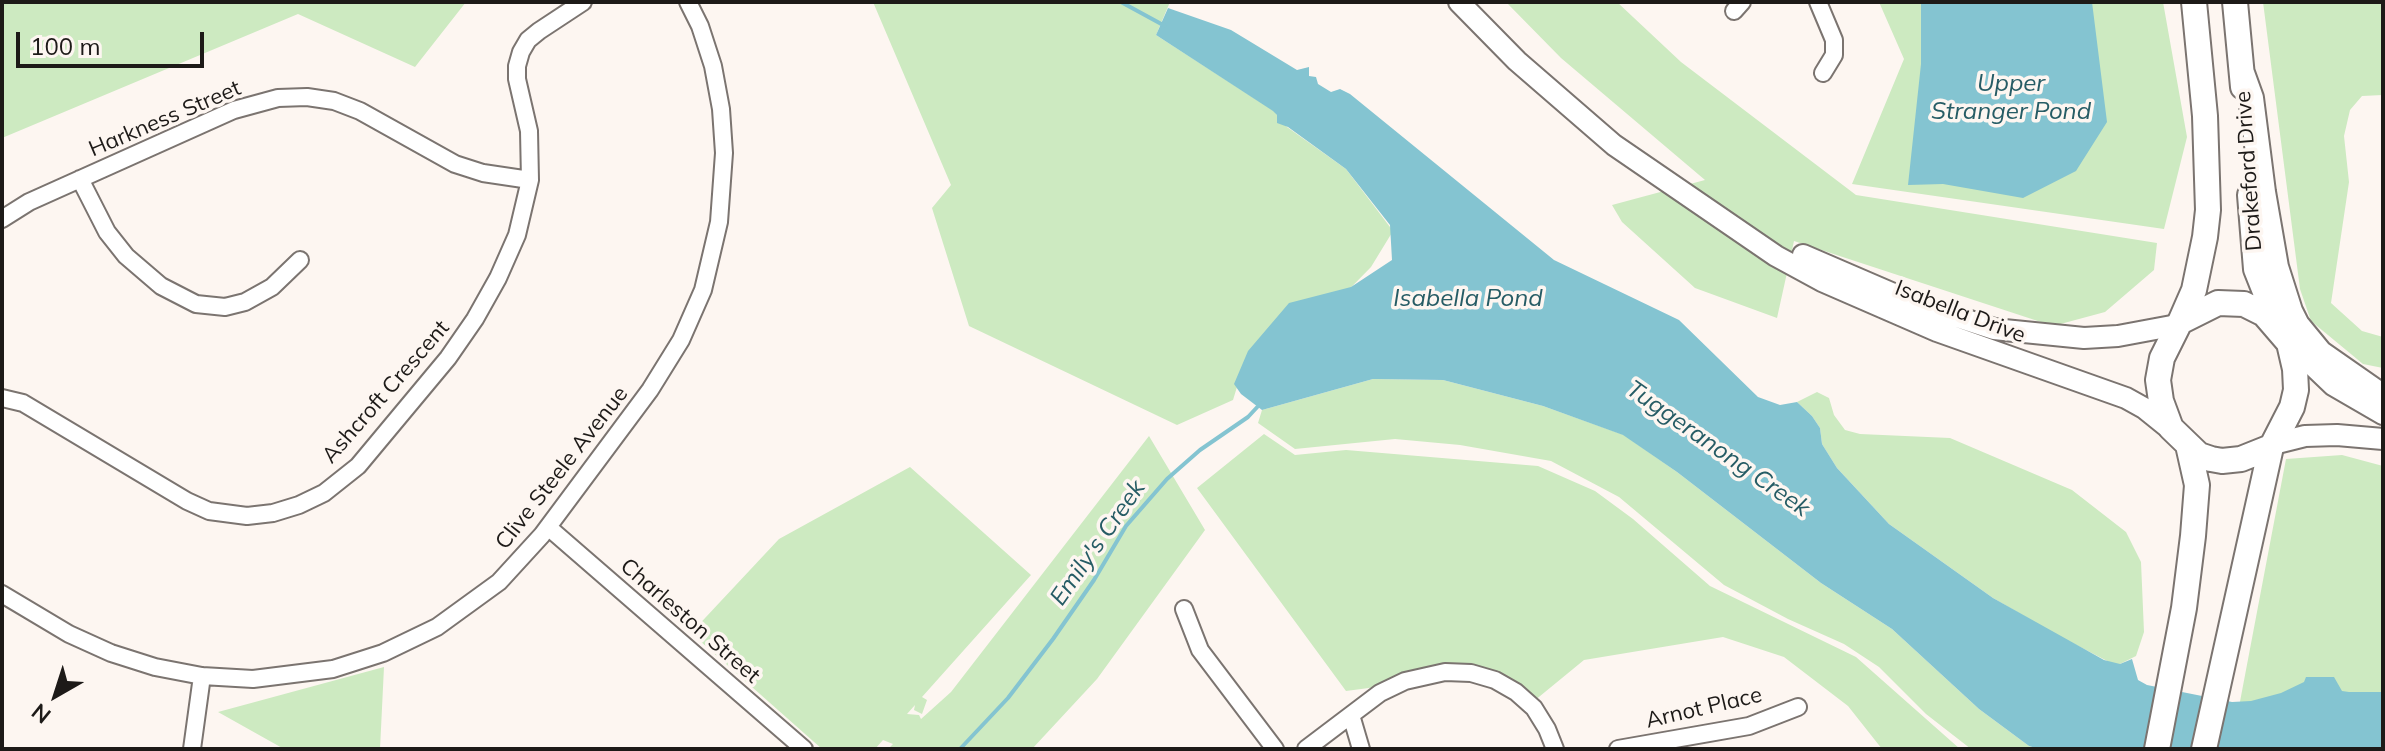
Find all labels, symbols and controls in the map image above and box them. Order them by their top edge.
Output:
scale bar [20,16,208,66]
text: 100 m [30,31,101,61]
water label: Upper Stranger Pond [1931,70,2091,126]
street label: Harkness Street [85,75,245,163]
street label: Drakeford Drive [2230,90,2268,252]
street label: Isabella Drive [1891,275,2029,349]
water label: Isabella Pond [1393,285,1543,313]
street label: Ashcroft Crescent [317,315,455,469]
water label: Tuggeranong Creek [1621,375,1815,523]
street label: Clive Steele Avenue [490,381,634,555]
water label: Emily's Creek [1044,475,1152,611]
street label: Charleston Street [615,553,765,689]
north arrow [16,655,96,735]
street label: Arnot Place [1643,682,1765,734]
text: N [26,698,56,730]

